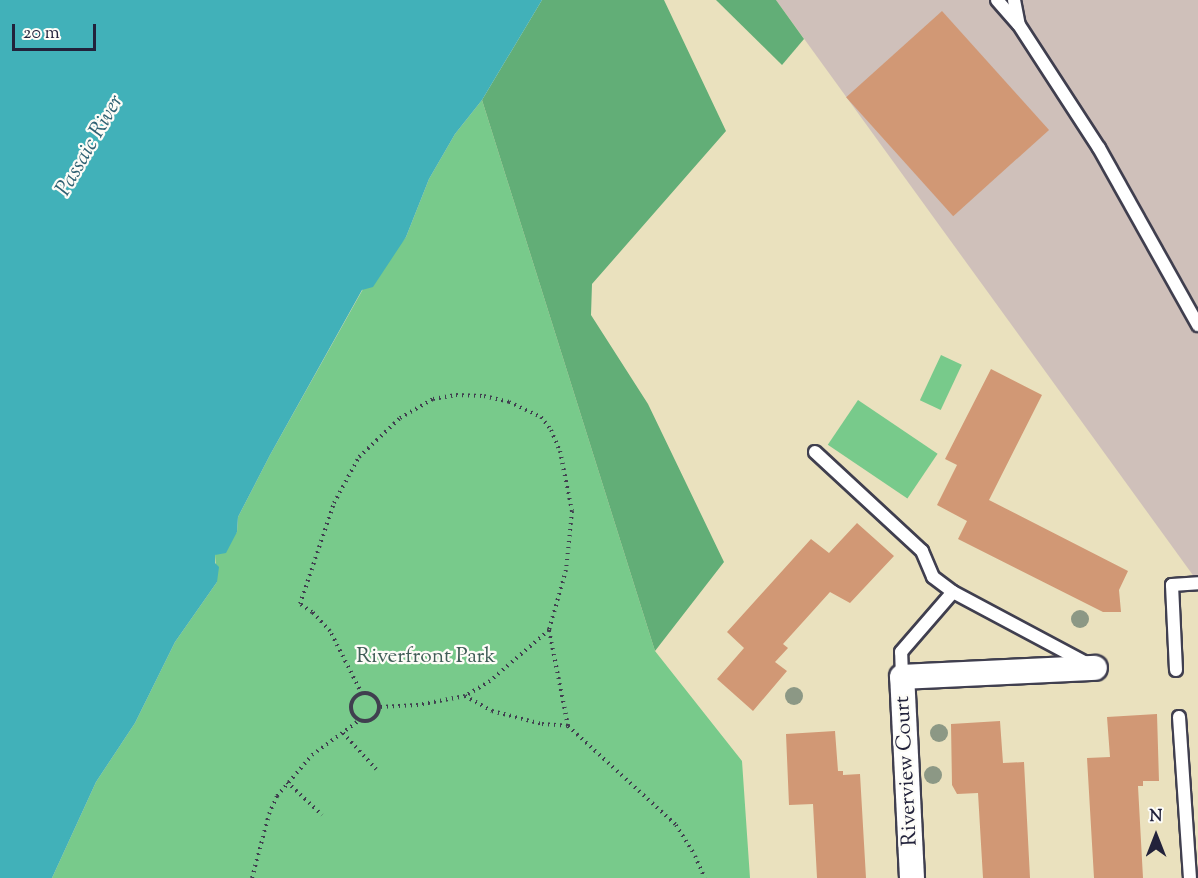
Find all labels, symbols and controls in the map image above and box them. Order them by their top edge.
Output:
scale bar [15,12,99,50]
text: 20 m [23,21,60,47]
water label: Passaic River [51,91,131,201]
park label: Riverfront Park [356,644,496,670]
street label: Riverview Court [890,695,924,847]
north arrow [1126,806,1186,866]
text: N [1150,806,1162,829]

